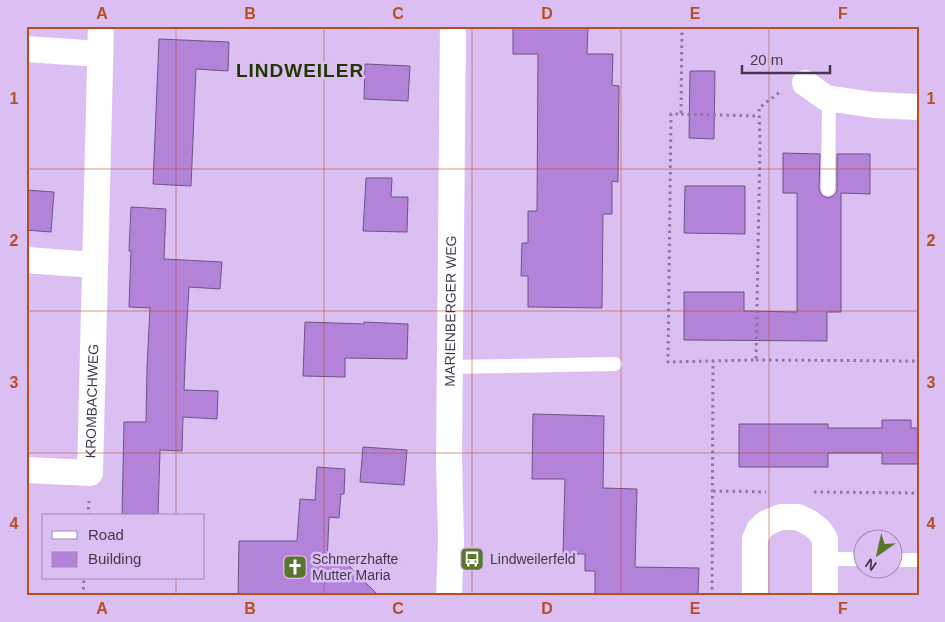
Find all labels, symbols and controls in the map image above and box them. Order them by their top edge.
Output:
text: A [96,5,108,22]
text: B [244,5,256,22]
text: C [392,5,404,22]
text: D [541,5,553,22]
text: E [690,5,701,22]
text: F [838,5,848,22]
scale bar [742,42,830,74]
text: 20 m [750,51,783,68]
district label: LINDWEILER [236,60,364,81]
text: 1 [10,90,19,107]
text: 1 [927,90,936,107]
text: 2 [10,232,19,249]
text: 2 [927,232,936,249]
street label: MARIENBERGER WEG [442,235,459,387]
street label: KROMBACHWEG [82,344,101,458]
text: 3 [10,374,19,391]
text: 3 [927,374,936,391]
legend [42,514,205,580]
text: 4 [10,515,19,532]
text: 4 [927,515,936,532]
text: Road [88,526,124,543]
north arrow [852,530,902,580]
bus stop icon: Lindweilerfeld [459,546,485,572]
text: Building [88,550,141,567]
place label: Schmerzhafte Mutter Maria [312,551,399,583]
place label: Lindweilerfeld [490,551,576,567]
church icon: Schmerzhafte Mutter Maria [282,554,308,580]
text: N [862,555,879,574]
text: A [96,600,108,617]
text: B [244,600,256,617]
text: C [392,600,404,617]
text: D [541,600,553,617]
text: E [690,600,701,617]
text: F [838,600,848,617]

